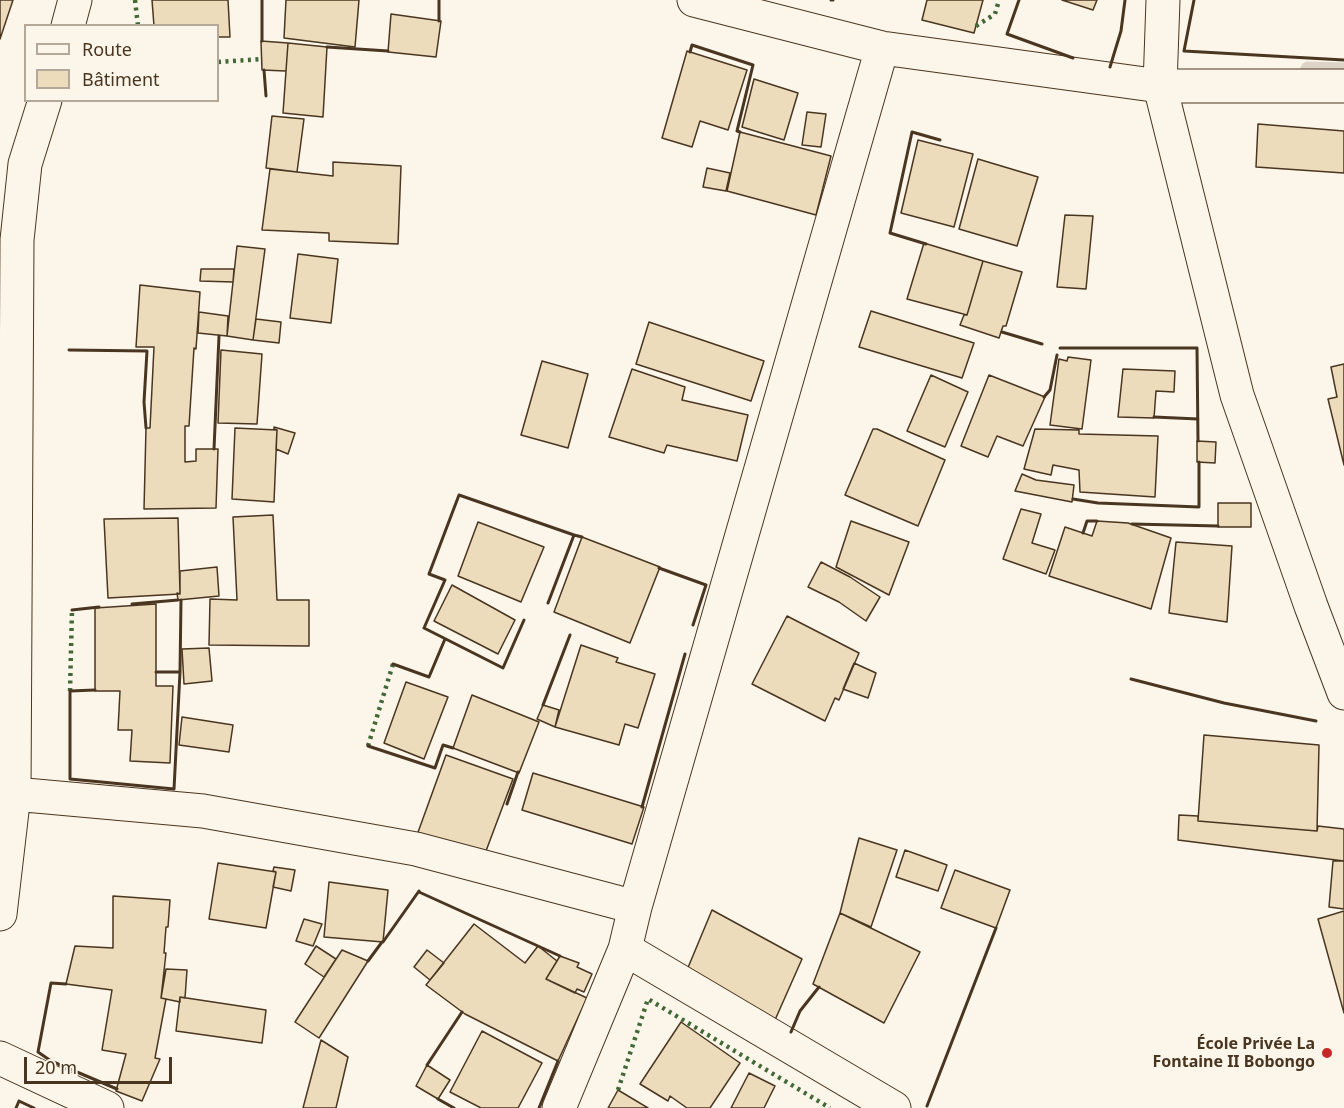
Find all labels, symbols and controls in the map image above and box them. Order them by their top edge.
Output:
legend [24,24,219,102]
text: Route [82,37,132,61]
text: Bâtiment [82,67,160,91]
place label: École Privée La Fontaine II Bobongo [1153,1034,1315,1072]
scale bar [27,1045,176,1083]
marker: École Privée La Fontaine II Bobongo [1320,1046,1334,1060]
text: 20 m [35,1055,77,1079]

